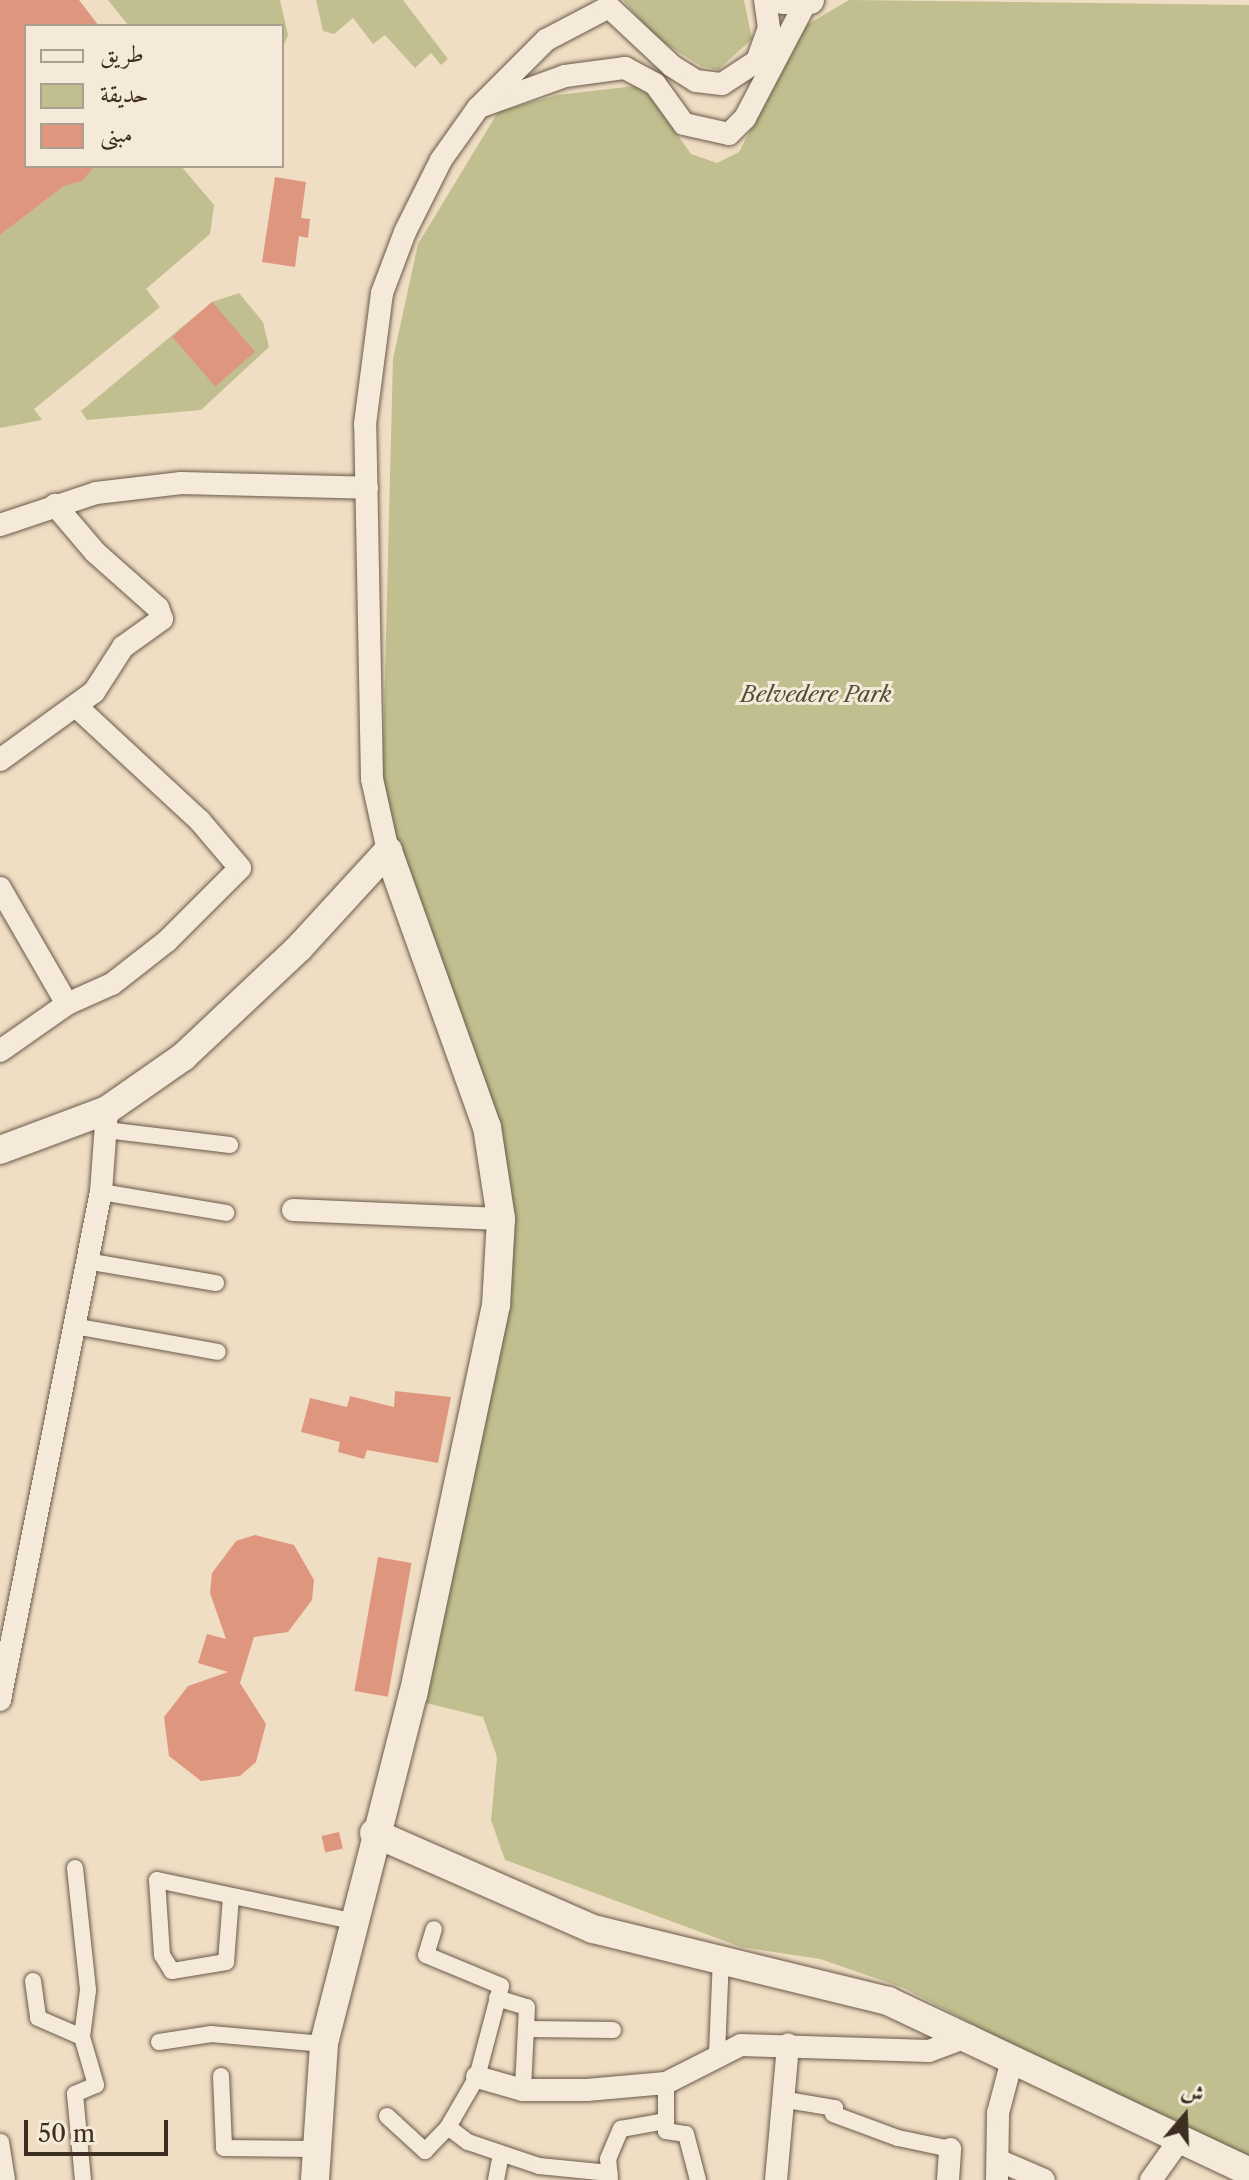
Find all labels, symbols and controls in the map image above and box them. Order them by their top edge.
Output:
legend [24,24,284,168]
text: طريق [100,39,144,68]
text: حديقة [100,79,149,108]
text: مبنى [100,119,133,148]
park label: Belvedere Park [741,682,891,708]
north arrow [1145,2076,1225,2156]
text: ش [1178,2077,1208,2109]
scale bar [28,2104,172,2154]
text: 50 m [38,2119,95,2148]

